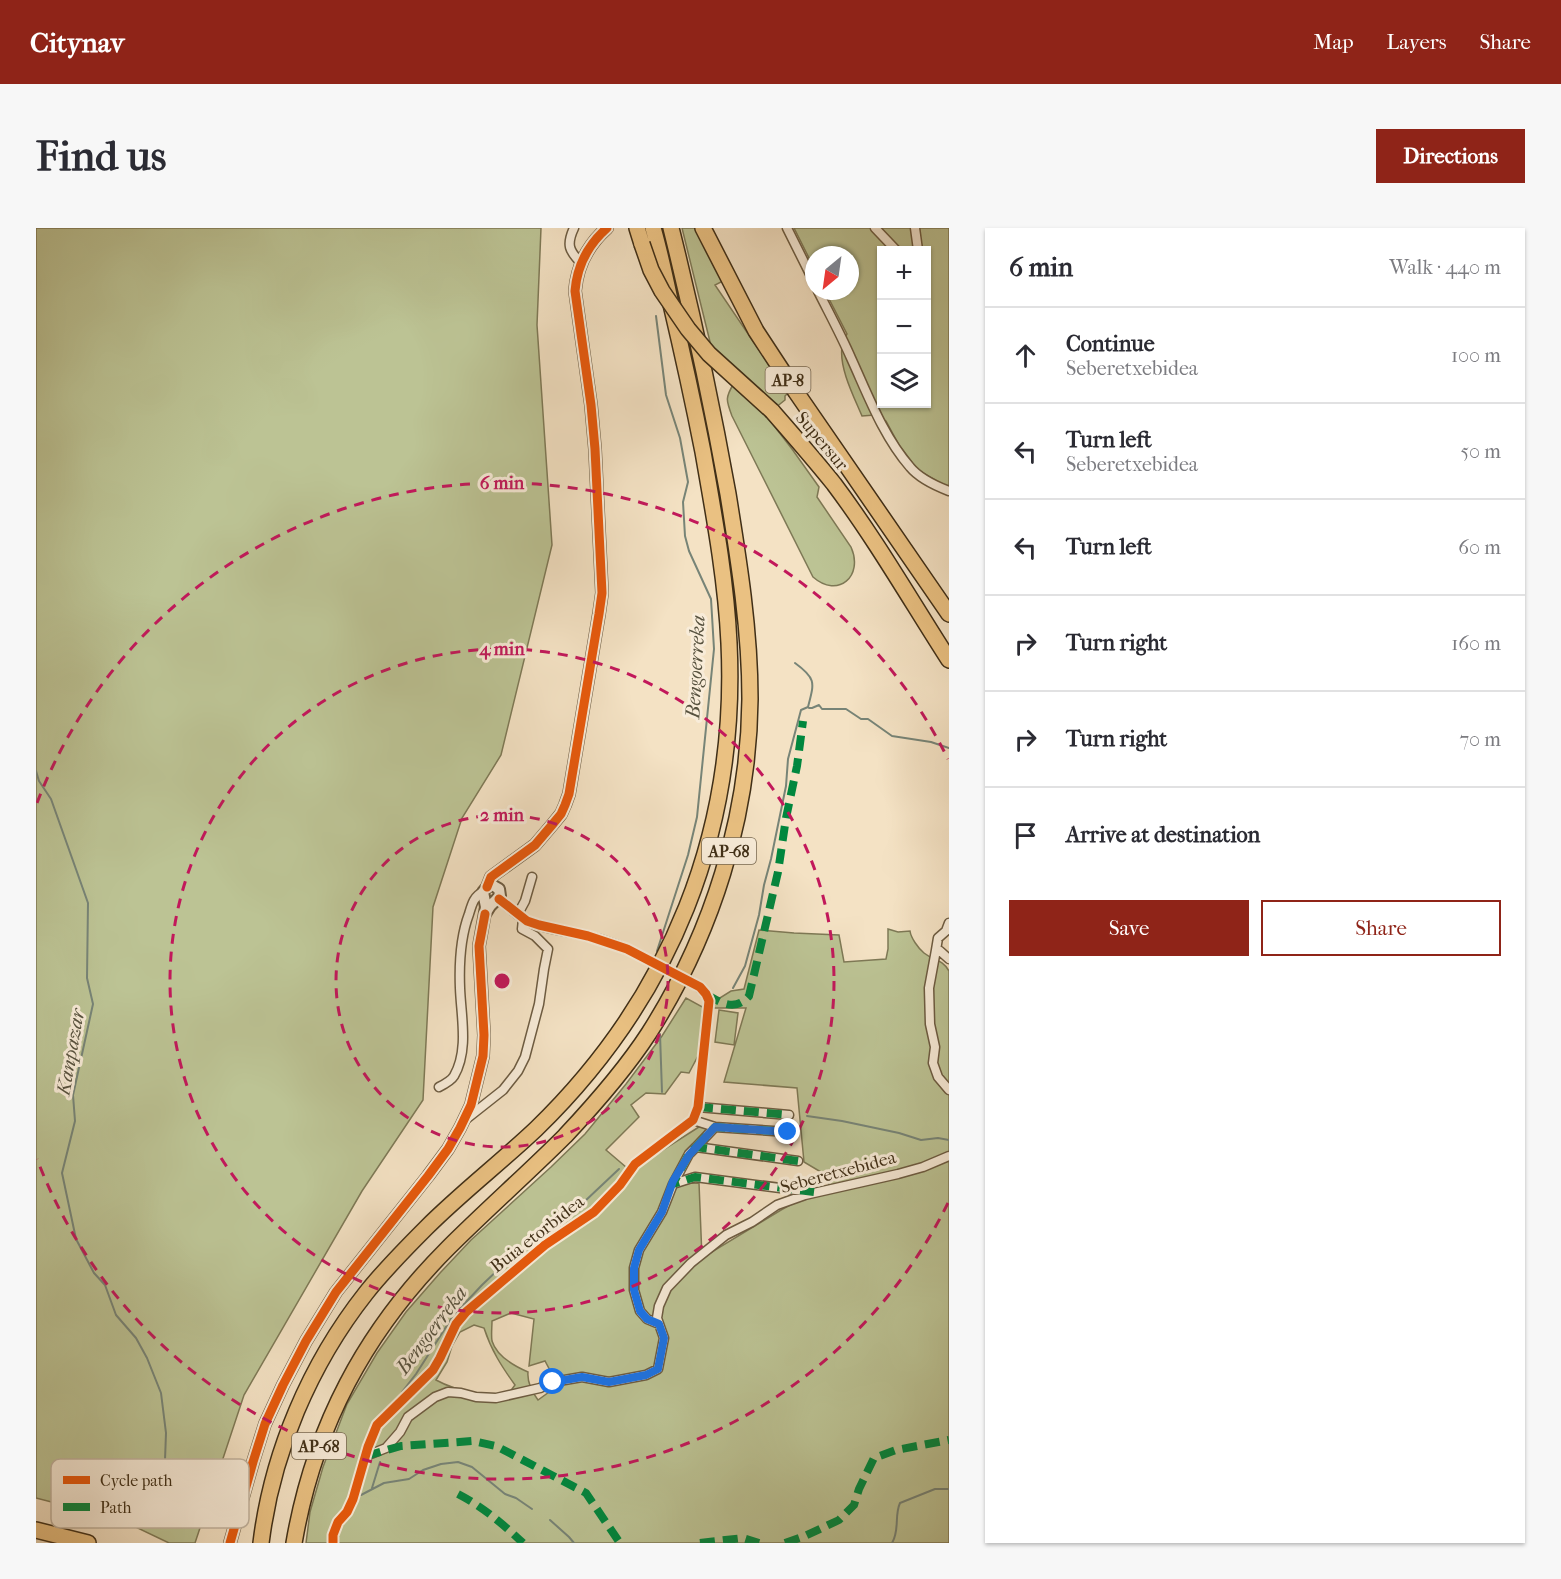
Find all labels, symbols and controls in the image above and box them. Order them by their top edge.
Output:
text: Citynav [30,26,124,59]
text: Map [1313,30,1354,54]
text: Layers [1387,30,1446,54]
text: Share [1479,30,1531,54]
button: Directions [1376,129,1525,183]
text: Find us [36,132,166,181]
north arrow [805,246,859,300]
map controls [877,246,931,408]
button: + [877,246,931,300]
text: 6 min [1009,252,1073,283]
text: Walk · 440 m [1389,256,1501,279]
button: − [877,300,931,354]
text: Continue [1066,331,1155,357]
icon: ahead [1009,339,1042,372]
text: 100 m [1451,344,1501,367]
button: layers [877,354,931,408]
text: Seberetxebidea [1066,357,1198,380]
road number: AP-8 [766,367,810,393]
street label: Supersur [791,408,852,475]
text: Turn left [1066,427,1152,453]
icon: left [1009,435,1042,468]
text: 50 m [1460,440,1501,463]
text: Seberetxebidea [1066,453,1198,476]
text: 6 min [480,473,525,494]
icon: left [1009,531,1042,564]
text: Turn left [1066,534,1152,560]
text: 60 m [1458,536,1501,559]
water label: Bengoerreka [681,615,710,720]
icon: right [1009,627,1042,660]
text: Turn right [1066,630,1167,656]
text: 160 m [1451,632,1501,655]
text: 4 min [478,639,525,660]
icon: right [1009,723,1042,756]
text: Turn right [1066,726,1167,752]
text: 70 m [1459,728,1501,751]
text: 2 min [480,805,524,826]
icon: arrive [1009,819,1042,852]
text: Arrive at destination [1066,822,1260,848]
road number: AP-68 [702,838,756,864]
button: Save [1009,900,1249,956]
button: Share [1261,900,1501,956]
centre of rings [492,971,512,991]
water label: Kanpazar [51,1005,90,1099]
route end [774,1118,800,1144]
street label: Seberetxebidea [778,1147,899,1198]
street label: Buia etorbidea [486,1191,589,1277]
water label: Bengoerreka [390,1282,472,1379]
route start [539,1368,565,1394]
road number: AP-68 [292,1433,346,1459]
legend [51,1459,249,1528]
text: Cycle path [100,1471,172,1490]
text: Path [100,1498,132,1517]

